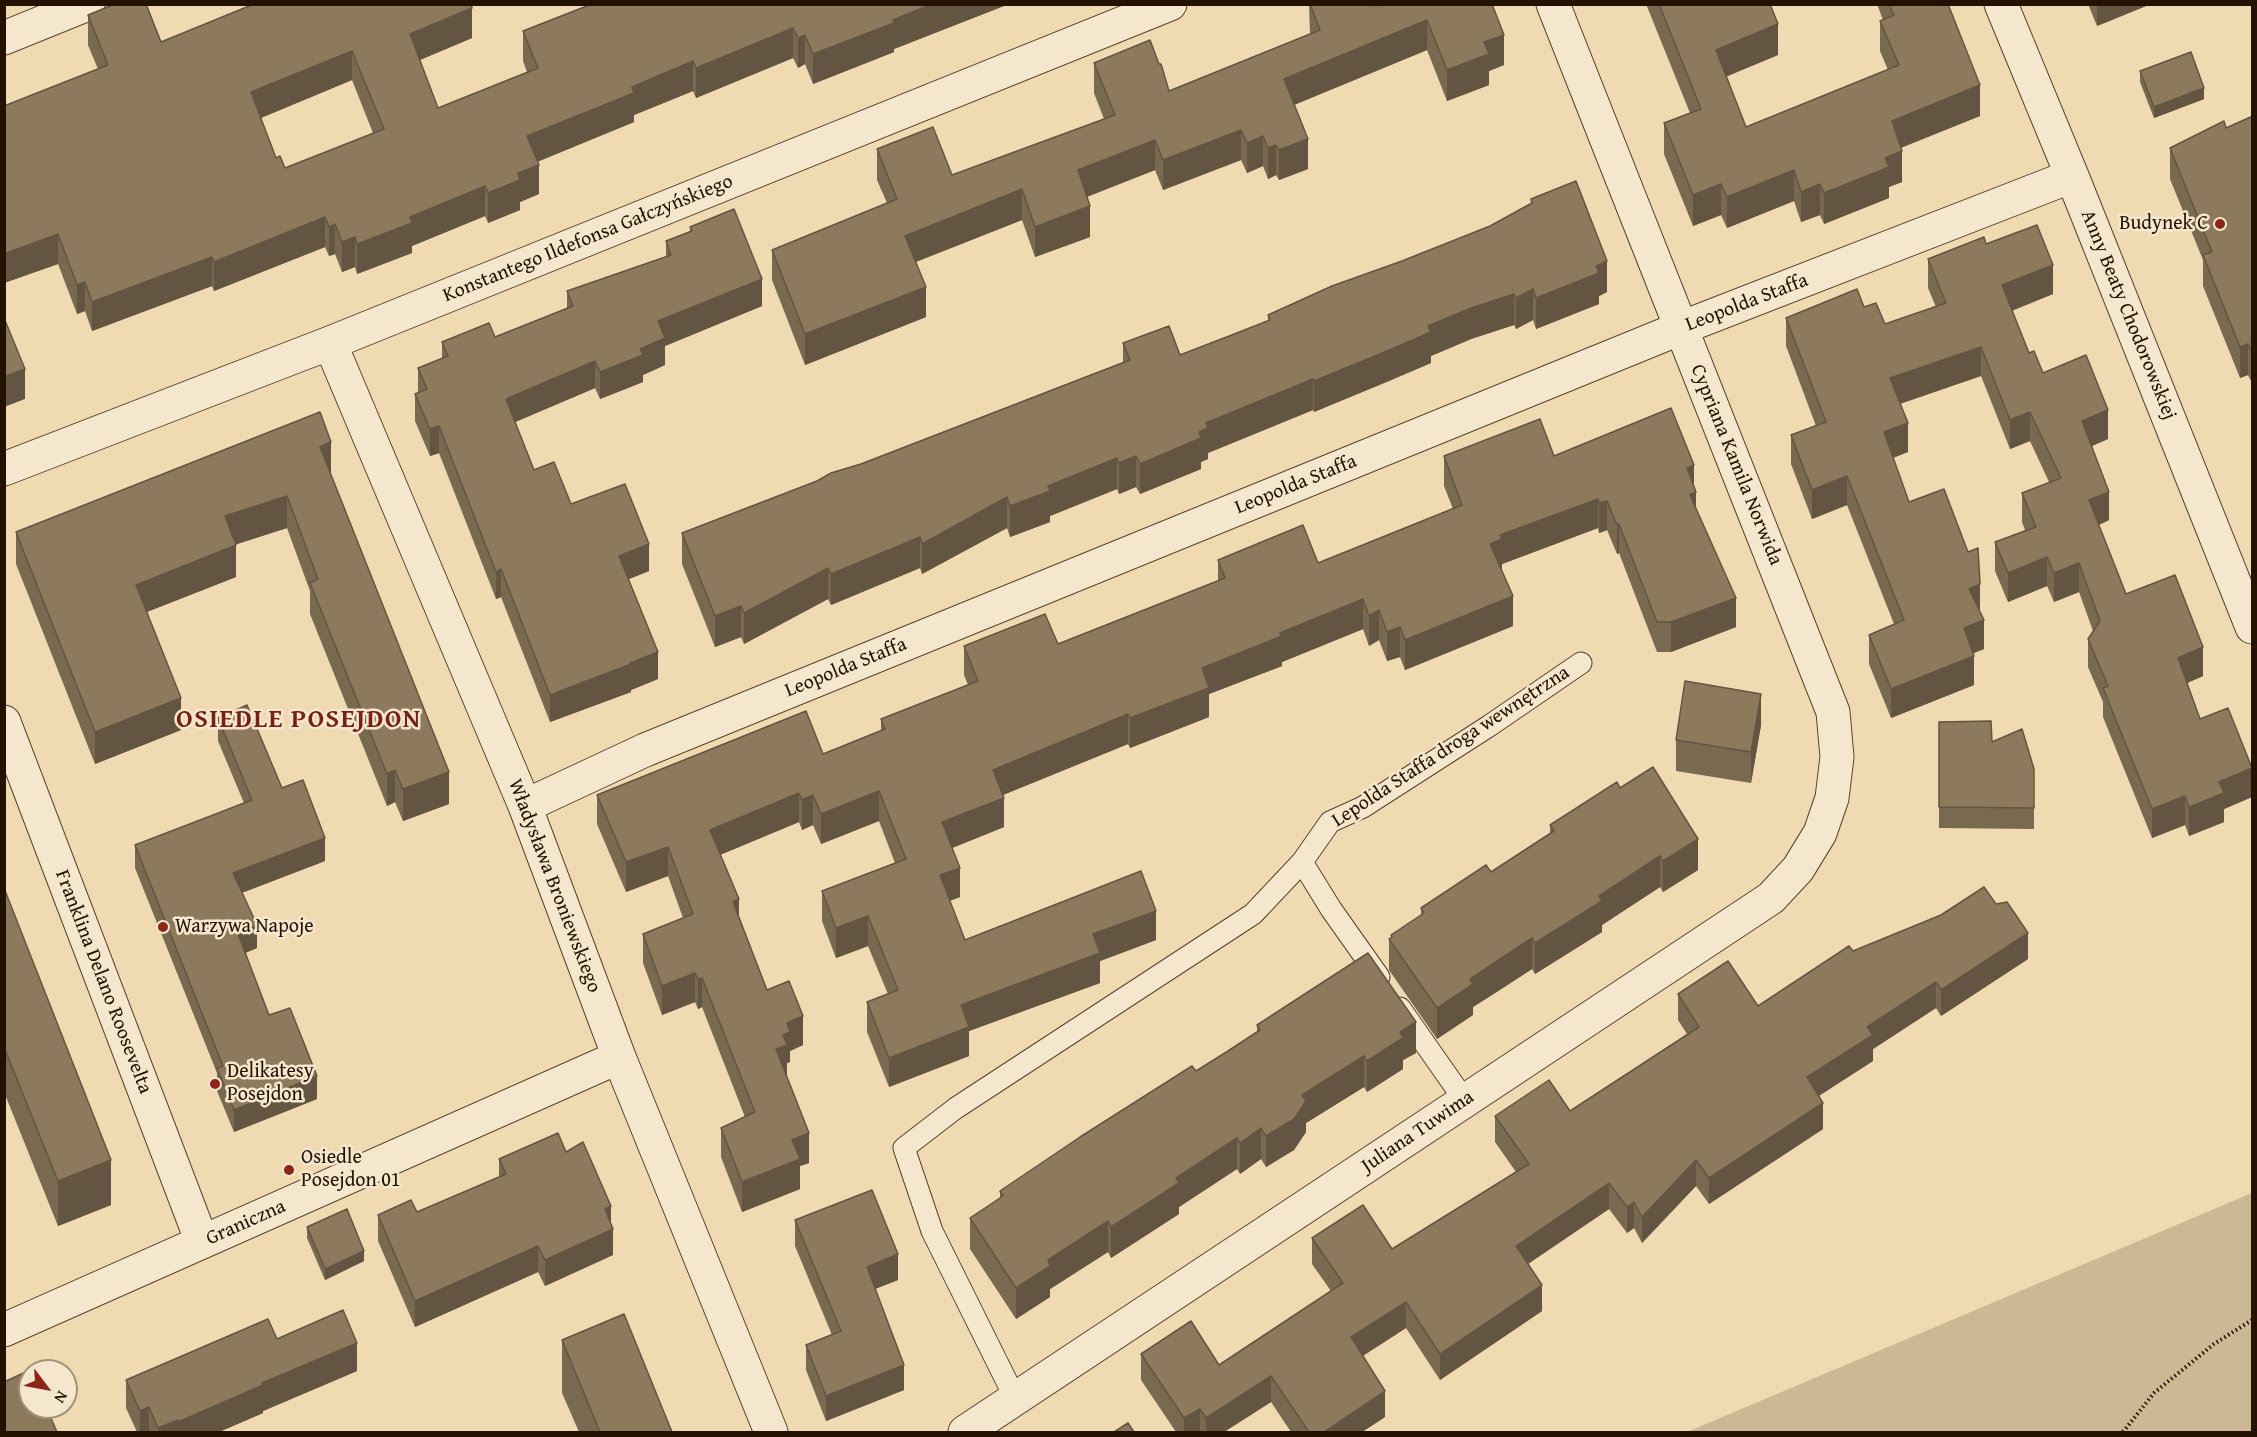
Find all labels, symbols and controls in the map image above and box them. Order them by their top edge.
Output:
street label: Konstantego Ildefonsa Gałczyńskiego [440,170,736,308]
street label: Anny Beaty Chodorowskiej [2075,207,2181,423]
place label: Budynek C [2119,212,2208,236]
marker: Budynek C [2213,217,2227,231]
street label: Leopolda Staffa [1682,269,1812,337]
street label: Cypriana Kamila Norwida [1685,361,1787,569]
street label: Leopolda Staffa [1232,450,1360,520]
street label: Leopolda Staffa [782,633,910,703]
street label: Lepolda Staffa droga wewnętrzna [1328,661,1574,833]
district label: OSIEDLE POSEJDON [176,704,422,736]
street label: Władysława Broniewskiego [502,776,606,996]
street label: Franklina Delano Roosevelta [49,867,157,1097]
place label: Warzywa Napoje [175,915,314,939]
marker: Warzywa Napoje [156,920,170,934]
place label: Delikatesy Posejdon [227,1060,314,1107]
marker: Delikatesy Posejdon [208,1077,222,1091]
street label: Juliana Tuwima [1357,1086,1479,1178]
place label: Osiedle Posejdon 01 [301,1146,400,1193]
marker: Osiedle Posejdon 01 [282,1163,296,1177]
street label: Graniczna [203,1195,289,1251]
north arrow [18,1359,78,1419]
text: N [49,1387,75,1408]

